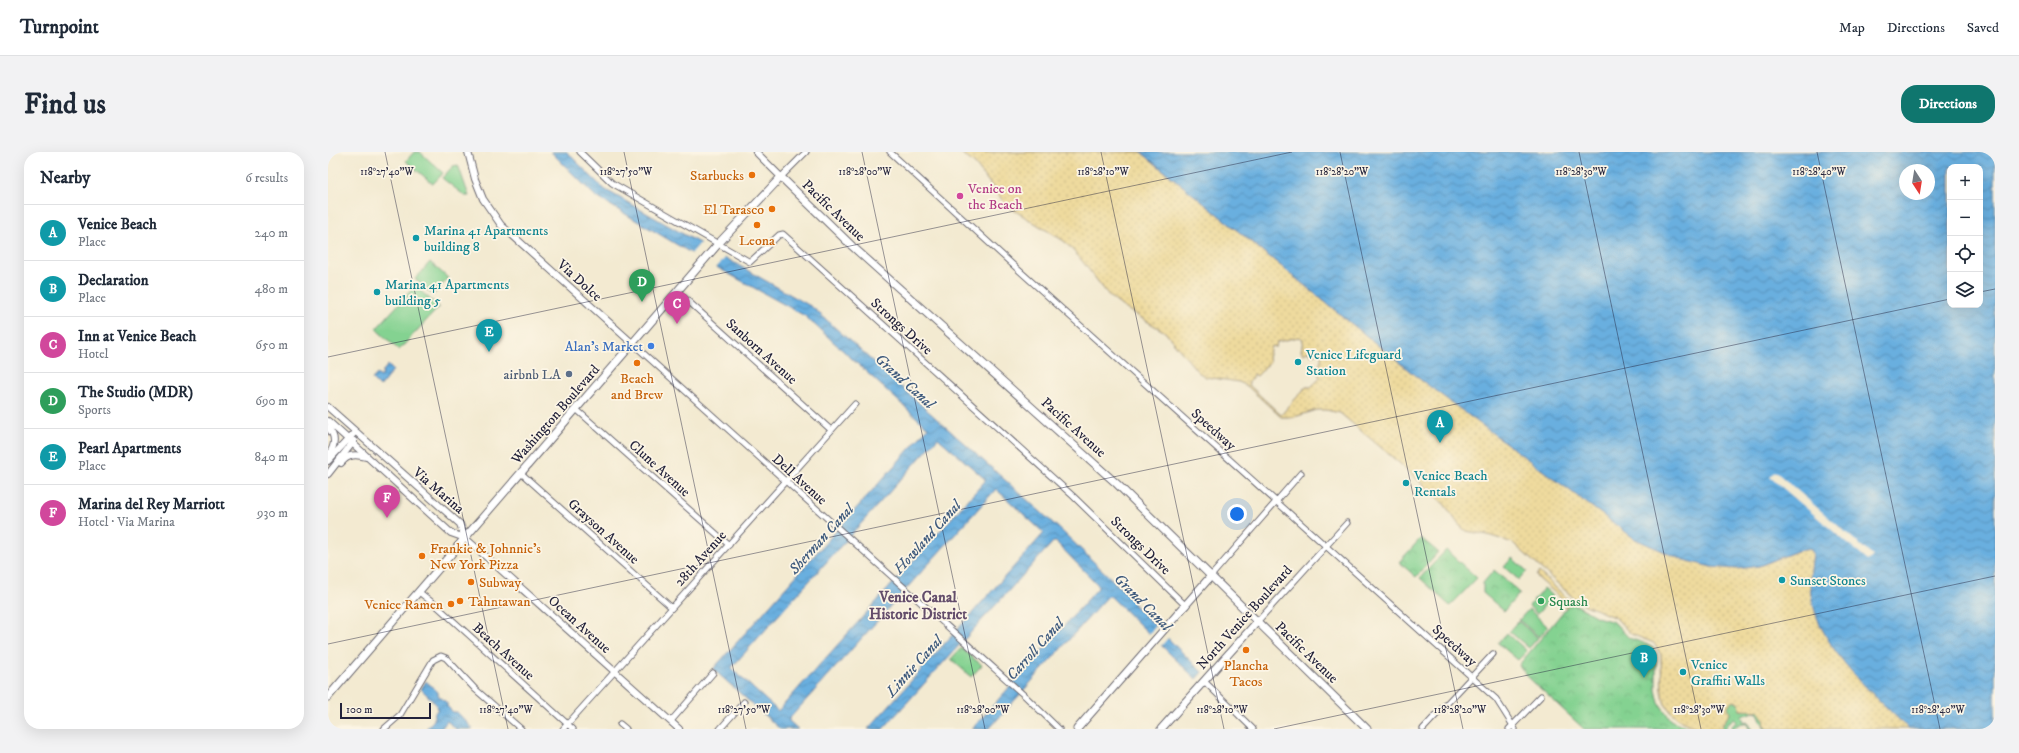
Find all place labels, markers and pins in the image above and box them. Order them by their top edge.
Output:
place label: Starbucks [690,167,744,185]
marker: Starbucks [747,170,757,180]
place label: Venice on the Beach [967,180,1023,214]
marker: Venice on the Beach [955,191,965,201]
place label: El Tarasco [703,201,764,219]
marker: El Tarasco [767,204,777,214]
marker: Leona [752,220,762,230]
place label: Marina 41 Apartments building 8 [424,222,549,256]
place label: Leona [739,232,775,250]
marker: Marina 41 Apartments building 8 [411,233,421,243]
pin: D [629,269,655,302]
place label: Marina 41 Apartments building 5 [385,276,510,310]
marker: Marina 41 Apartments building 5 [372,287,382,297]
pin: C [664,291,690,324]
pin: E [476,319,502,352]
place label: Alan's Market [565,338,644,356]
marker: Alan's Market [646,341,656,351]
place label: Venice Lifeguard Station [1305,346,1401,380]
marker: Venice Lifeguard Station [1293,357,1303,367]
marker: Beach and Brew [632,358,642,368]
place label: airbnb LA [504,366,562,384]
marker: airbnb LA [564,369,574,379]
place label: Beach and Brew [611,370,663,404]
pin: A [1427,410,1453,443]
place label: Venice Beach Rentals [1413,467,1488,501]
marker: Venice Beach Rentals [1401,478,1411,488]
pin: F [374,485,400,518]
place label: Frankie & Johnnie's New York Pizza [430,540,541,574]
marker: Frankie & Johnnie's New York Pizza [417,551,427,561]
place label: Sunset Stones [1790,572,1866,590]
place label: Subway [479,574,521,592]
marker: Sunset Stones [1777,575,1787,585]
marker: Subway [466,577,476,587]
place label: Tahntawan [468,593,531,611]
place label: Squash [1549,593,1589,611]
place label: Venice Ramen [363,596,444,614]
marker: Tahntawan [455,596,465,606]
marker: Squash [1536,596,1546,606]
marker: Venice Ramen [446,599,456,609]
marker: Plancha Tacos [1241,645,1251,655]
pin: B [1631,645,1657,678]
place label: Venice Graffiti Walls [1690,656,1765,690]
place label: Plancha Tacos [1224,657,1268,691]
marker: Venice Graffiti Walls [1678,667,1688,677]

